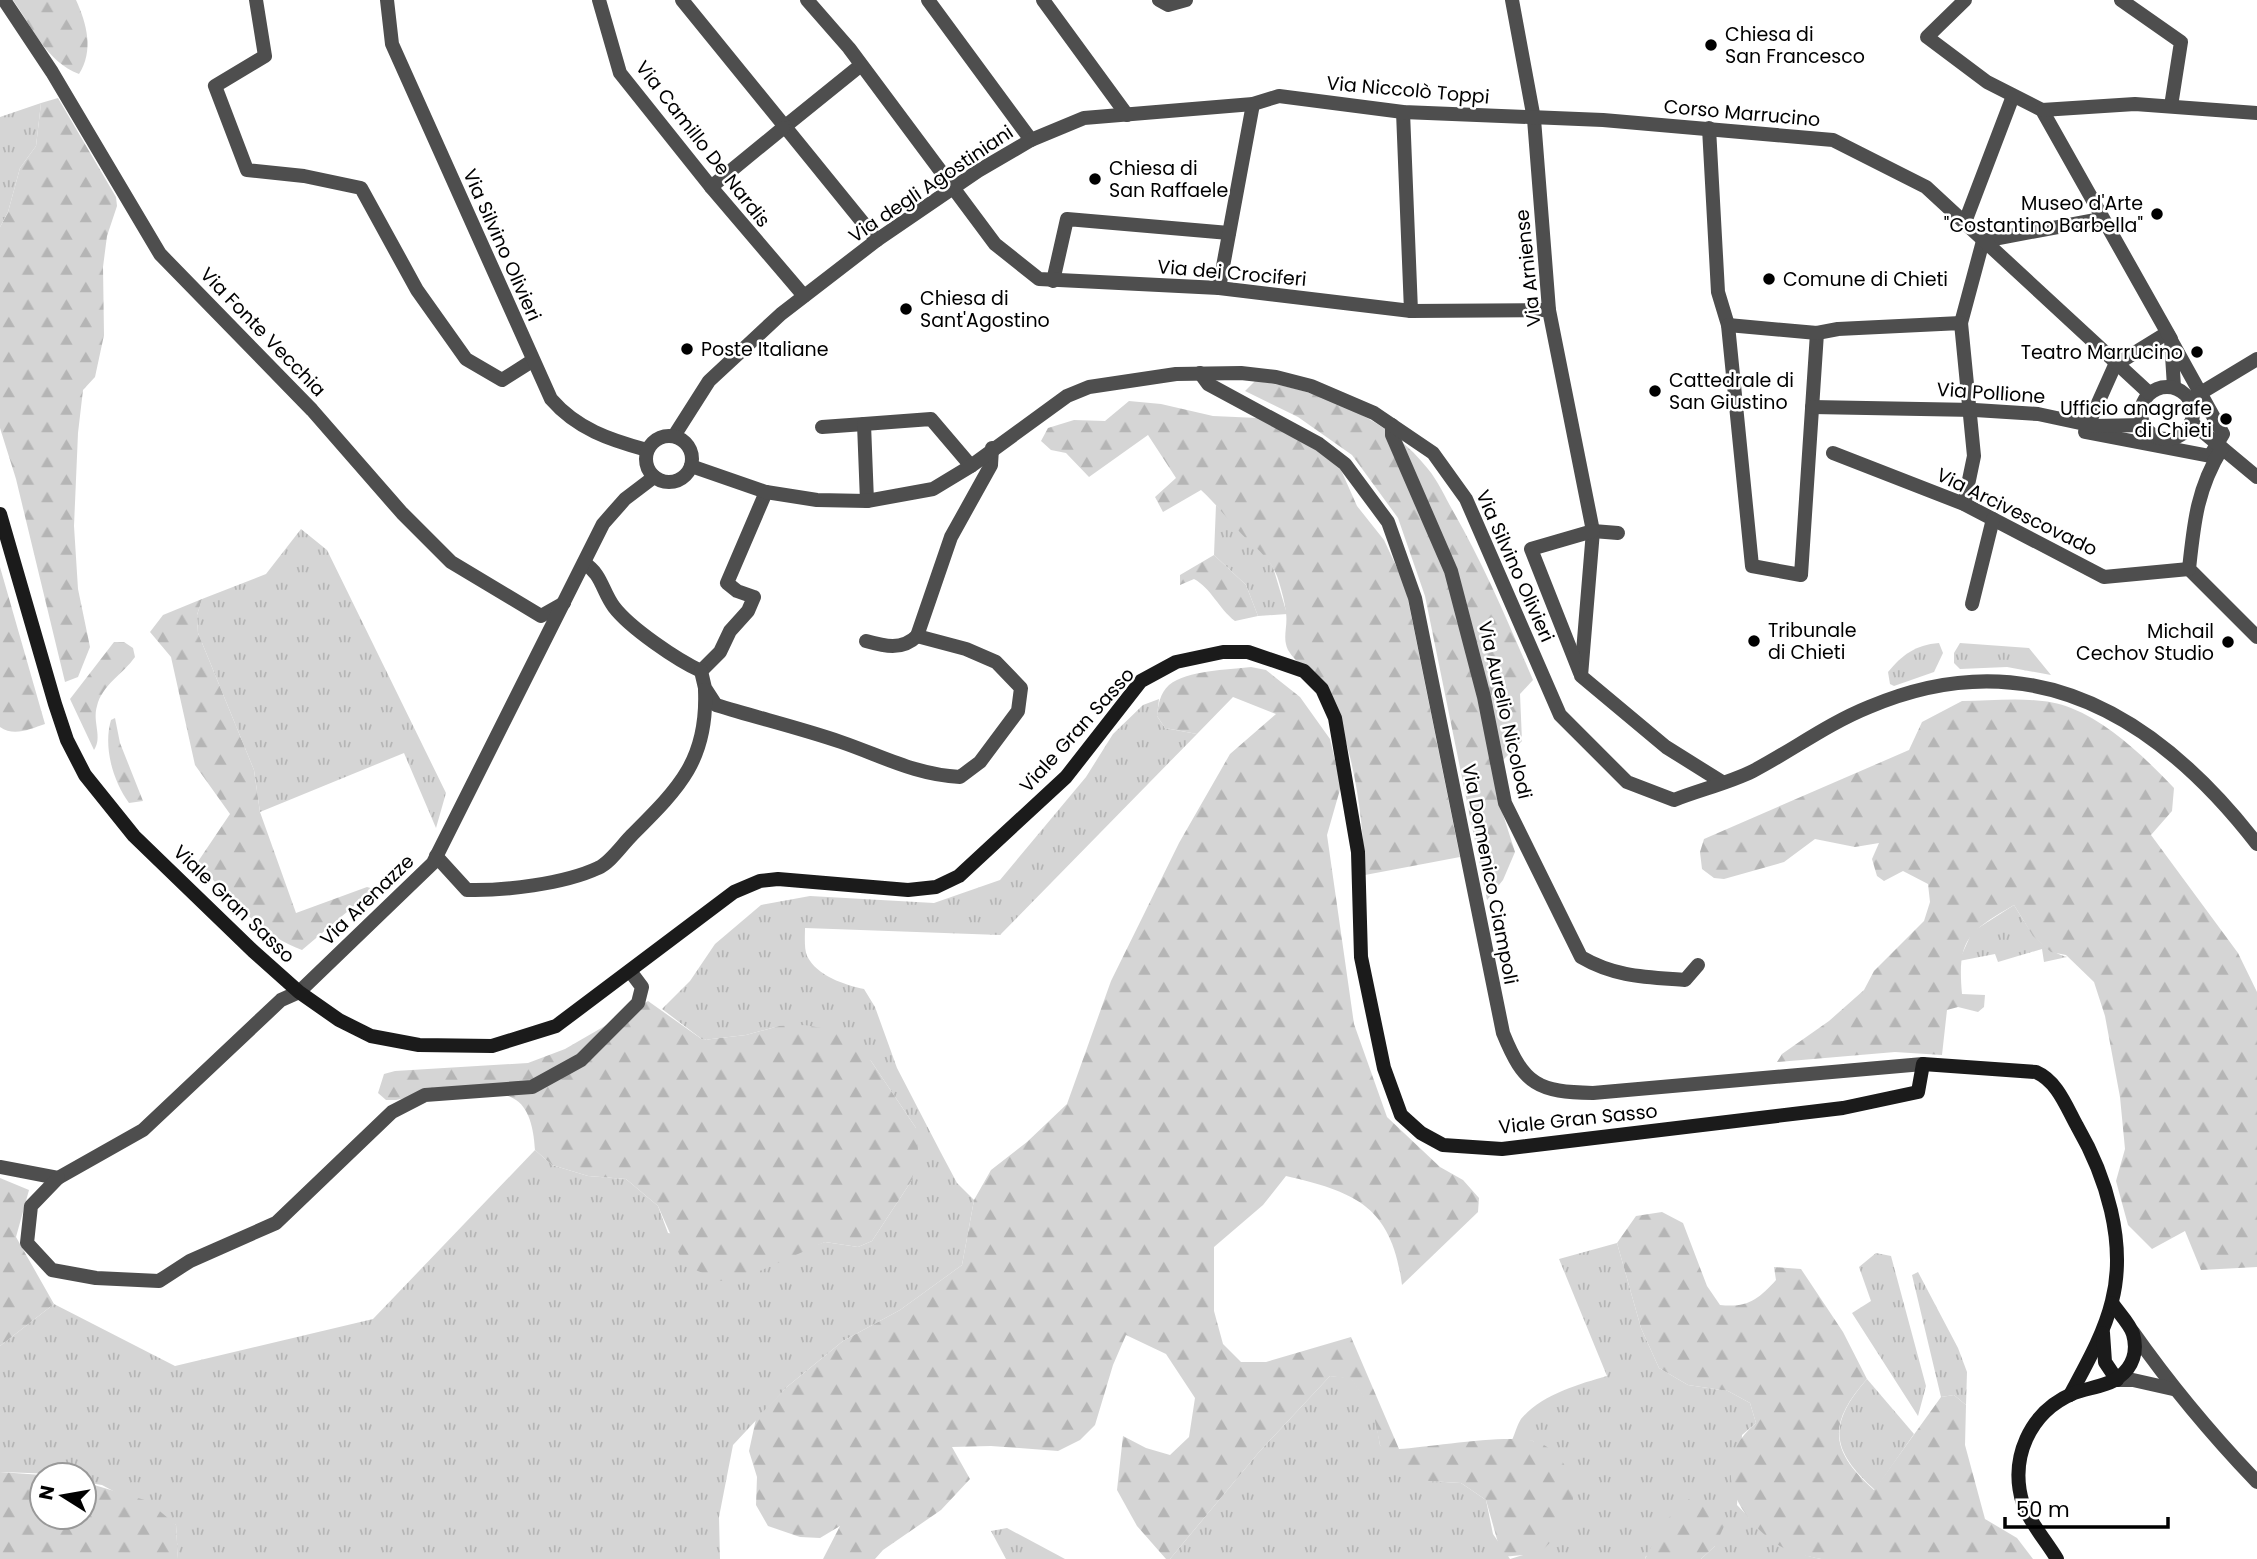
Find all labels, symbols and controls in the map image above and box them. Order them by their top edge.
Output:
place label: Chiesa di San Francesco [1725,21,1865,70]
marker: Chiesa di San Francesco [1703,37,1719,53]
street label: Via Camillo De Nardis [629,55,777,233]
street label: Via Niccolò Toppi [1325,69,1491,111]
street label: Corso Marrucino [1663,93,1821,133]
street label: Via degli Agostiniani [843,119,1019,249]
place label: Chiesa di San Raffaele [1109,155,1228,204]
street label: Via Silvino Olivieri [456,165,548,325]
marker: Chiesa di San Raffaele [1087,171,1103,187]
place label: Museo d'Arte "Costantino Barbella" [1944,190,2143,239]
marker: Museo d'Arte "Costantino Barbella" [2149,206,2165,222]
street label: Via Arniense [1508,208,1548,328]
street label: Via dei Crociferi [1156,253,1308,293]
street label: Via Fonte Vecchia [194,261,332,403]
place label: Comune di Chieti [1783,266,1948,293]
marker: Comune di Chieti [1761,271,1777,287]
place label: Chiesa di Sant'Agostino [920,285,1050,334]
marker: Chiesa di Sant'Agostino [898,301,914,317]
place label: Poste Italiane [701,336,828,363]
place label: Teatro Marrucino [2021,339,2183,366]
marker: Poste Italiane [679,341,695,357]
marker: Teatro Marrucino [2189,344,2205,360]
place label: Cattedrale di San Giustino [1669,367,1794,416]
street label: Via Pollione [1936,376,2046,410]
marker: Cattedrale di San Giustino [1647,383,1663,399]
place label: Ufficio anagrafe di Chieti [2060,395,2212,444]
marker: Ufficio anagrafe di Chieti [2218,411,2234,427]
street label: Via Arcivescovado [1932,461,2102,563]
street label: Via Silvino Olivieri [1469,486,1561,646]
place label: Tribunale di Chieti [1768,617,1857,666]
street label: Via Aurelio Nicolodi [1471,618,1539,802]
place label: Michail Cechov Studio [2076,618,2214,667]
marker: Tribunale di Chieti [1746,633,1762,649]
marker: Michail Cechov Studio [2220,634,2236,650]
street label: Viale Gran Sasso [1013,662,1141,798]
street label: Via Domenico Ciampoli [1455,761,1525,987]
street label: Viale Gran Sasso [167,839,301,969]
street label: Via Arenazze [314,848,420,952]
street label: Viale Gran Sasso [1497,1097,1659,1141]
north arrow [28,1461,98,1531]
text: N [32,1483,61,1502]
scale bar [2005,1486,2168,1530]
text: 50 m [2016,1495,2070,1524]

